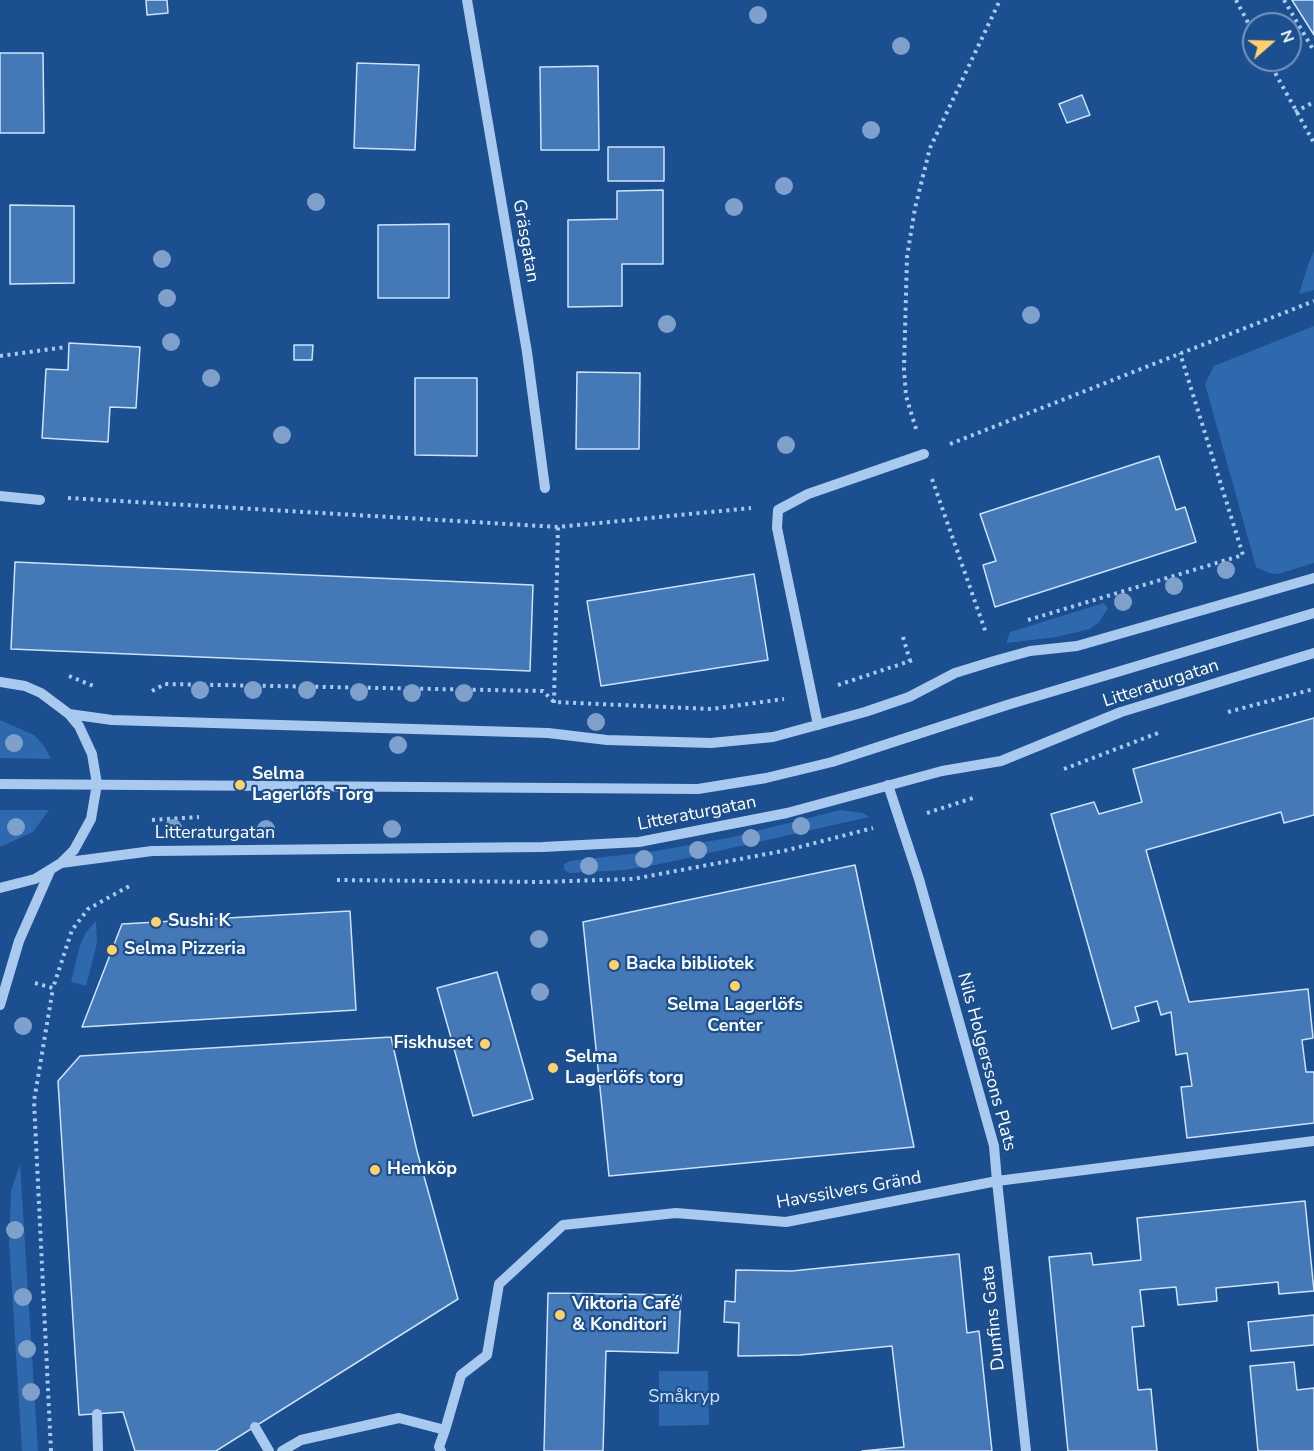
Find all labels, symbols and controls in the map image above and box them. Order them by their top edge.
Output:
north arrow [1242,12,1302,72]
text: N [1275,27,1299,46]
street label: Gräsgatan [507,198,543,284]
street label: Litteraturgatan [1100,655,1222,713]
place label: Selma Lagerlöfs Torg [252,764,374,806]
marker: Selma Lagerlöfs Torg [233,778,247,792]
street label: Litteraturgatan [636,792,758,836]
street label: Litteraturgatan [155,823,275,845]
place label: Sushi K [168,911,230,933]
marker: Sushi K [149,915,163,929]
place label: Selma Pizzeria [124,939,246,961]
marker: Selma Pizzeria [105,943,119,957]
place label: Backa bibliotek [626,954,754,976]
marker: Backa bibliotek [607,958,621,972]
street label: Nils Holgerssons Plats [952,971,1020,1153]
marker: Selma Lagerlöfs Center [728,979,742,993]
place label: Selma Lagerlöfs Center [667,995,803,1038]
place label: Fiskhuset [393,1033,473,1055]
marker: Fiskhuset [478,1037,492,1051]
place label: Selma Lagerlöfs torg [565,1047,684,1090]
marker: Selma Lagerlöfs torg [546,1061,560,1075]
place label: Hemköp [387,1159,457,1181]
marker: Hemköp [368,1163,382,1177]
street label: Havssilvers Gränd [775,1168,923,1214]
street label: Dunfins Gata [978,1264,1010,1372]
place label: Viktoria Café & Konditori [572,1294,680,1336]
marker: Viktoria Café & Konditori [553,1308,567,1322]
park label: Småkryp [648,1387,720,1409]

